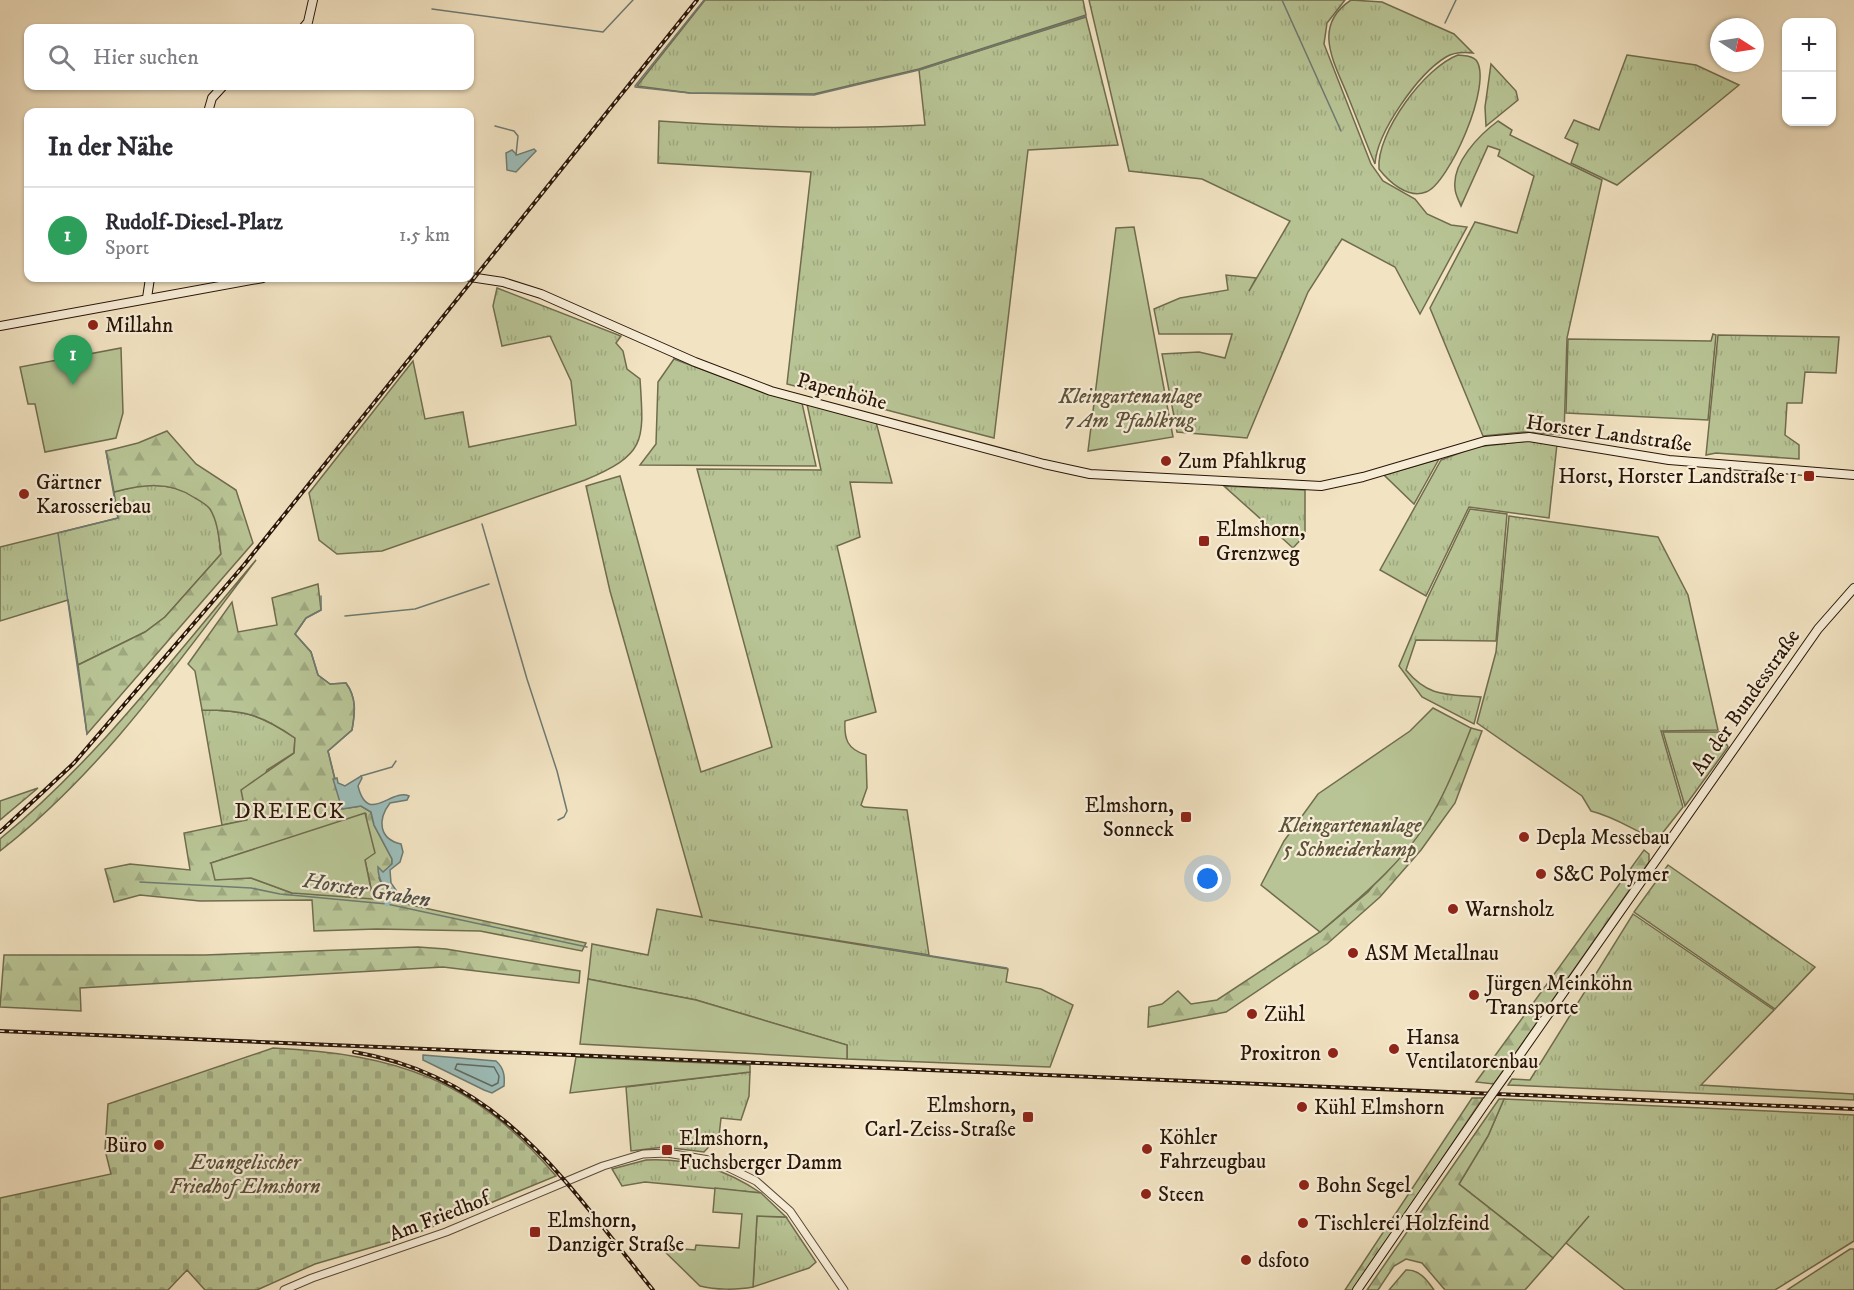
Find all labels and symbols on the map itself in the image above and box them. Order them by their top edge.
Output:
north arrow [1710,18,1764,72]
place label: Millahn [105,313,173,339]
marker: Millahn [86,318,100,332]
pin: 1 [54,336,92,385]
street label: Papenhöhe [794,367,890,417]
park label: Kleingartenanlage 7 Am Pfahlkrug [1058,384,1202,434]
street label: Horster Landstraße [1524,409,1694,459]
place label: Zum Pfahlkrug [1178,449,1306,475]
marker: Zum Pfahlkrug [1159,454,1173,468]
place label: Horst, Horster Landstraße 1 [1558,464,1797,490]
marker: Horst, Horster Landstraße 1 [1802,469,1816,483]
place label: Gärtner Karosseriebau [36,470,151,520]
marker: Gärtner Karosseriebau [17,487,31,501]
place label: Elmshorn, Grenzweg [1216,517,1306,567]
marker: Elmshorn, Grenzweg [1197,534,1211,548]
street label: An der Bundesstraße [1686,624,1806,781]
place label: Elmshorn, Sonneck [1085,793,1175,843]
district label: DREIECK [234,798,346,825]
marker: Elmshorn, Sonneck [1179,810,1193,824]
park label: Kleingartenanlage 5 Schneiderkamp [1278,813,1422,863]
place label: Depla Messebau [1536,825,1670,851]
marker: Depla Messebau [1517,830,1531,844]
place label: S&C Polymer [1553,862,1669,888]
your location [1193,864,1222,893]
water label: Horster Graben [300,867,432,914]
marker: S&C Polymer [1534,867,1548,881]
place label: Warnsholz [1464,897,1554,923]
marker: Warnsholz [1446,902,1460,916]
place label: ASM Metallnau [1365,941,1499,967]
marker: ASM Metallnau [1346,946,1360,960]
place label: Jürgen Meinköhn Transporte [1484,971,1633,1021]
marker: Jürgen Meinköhn Transporte [1467,988,1481,1002]
place label: Zühl [1264,1002,1306,1028]
marker: Zühl [1245,1007,1259,1021]
place label: Hansa Ventilatorenbau [1405,1025,1538,1075]
place label: Proxitron [1239,1041,1321,1067]
marker: Hansa Ventilatorenbau [1387,1042,1401,1056]
marker: Proxitron [1326,1046,1340,1060]
place label: Elmshorn, Carl-Zeiss-Straße [865,1093,1016,1143]
place label: Kühl Elmshorn [1314,1095,1444,1121]
marker: Kühl Elmshorn [1295,1100,1309,1114]
marker: Elmshorn, Carl-Zeiss-Straße [1021,1110,1035,1124]
place label: Köhler Fahrzeugbau [1159,1125,1266,1175]
place label: Elmshorn, Fuchsberger Damm [679,1126,842,1176]
place label: Büro [106,1133,147,1159]
marker: Büro [152,1138,166,1152]
marker: Köhler Fahrzeugbau [1140,1142,1154,1156]
marker: Elmshorn, Fuchsberger Damm [660,1143,674,1157]
park label: Evangelischer Friedhof Elmshorn [170,1150,321,1200]
place label: Bohn Segel [1316,1173,1412,1199]
marker: Bohn Segel [1297,1178,1311,1192]
place label: Steen [1158,1182,1204,1208]
street label: Am Friedhof [385,1185,496,1248]
marker: Steen [1139,1187,1153,1201]
place label: Elmshorn, Danziger Straße [547,1208,684,1258]
place label: Tischlerei Holzfeind [1315,1211,1490,1237]
marker: Tischlerei Holzfeind [1296,1216,1310,1230]
marker: Elmshorn, Danziger Straße [528,1225,542,1239]
place label: dsfoto [1258,1248,1309,1274]
marker: dsfoto [1239,1253,1253,1267]

